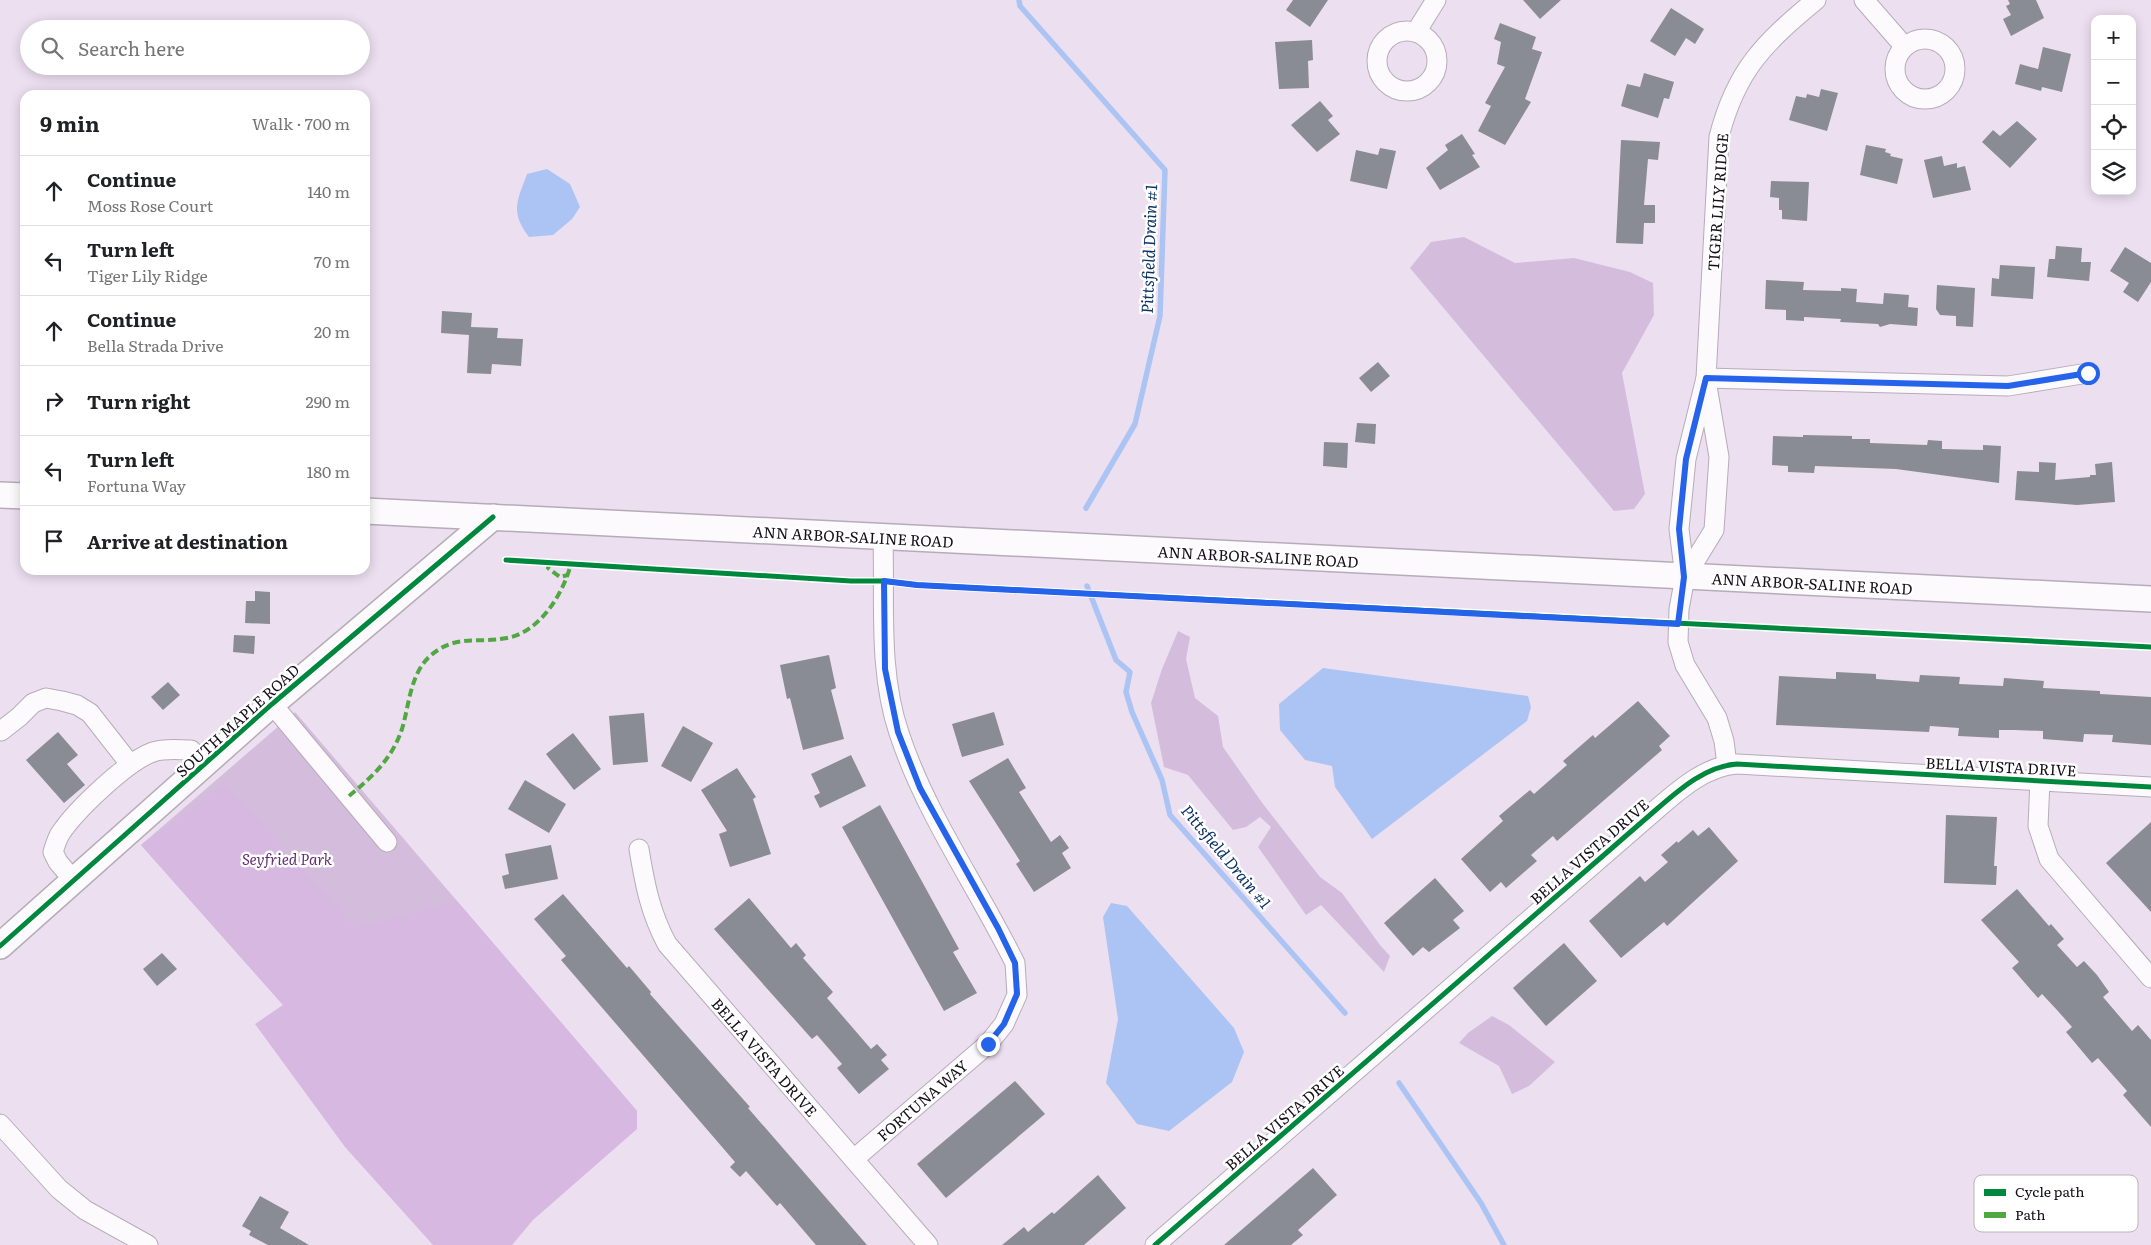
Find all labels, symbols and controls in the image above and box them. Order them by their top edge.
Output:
map controls [2091,15,2136,195]
button: + [2091,15,2136,60]
search box [20,20,370,75]
icon: search [38,34,66,62]
text: Search here [78,34,185,62]
button: − [2091,60,2136,105]
button: locate [2091,105,2136,150]
text: 9 min [40,107,100,138]
text: Walk · 700 m [252,111,350,135]
street label: TIGER LILY RIDGE [1701,132,1733,272]
button: layers [2091,150,2136,195]
text: Continue [87,165,176,193]
icon: ahead [40,177,68,205]
text: 140 m [307,179,350,203]
water label: Pittsfield Drain #1 [1134,184,1162,314]
text: Moss Rose Court [87,193,213,217]
text: Turn left [87,235,174,263]
icon: left [40,247,68,275]
text: 70 m [314,249,350,273]
text: Tiger Lily Ridge [87,263,208,287]
text: Continue [87,305,176,333]
icon: ahead [40,317,68,345]
text: 20 m [314,319,350,343]
text: Bella Strada Drive [87,333,223,357]
route start [2077,362,2100,385]
icon: right [40,387,68,415]
text: Turn right [87,387,191,415]
text: 290 m [306,389,350,413]
text: Turn left [87,445,174,473]
icon: left [40,457,68,485]
text: 180 m [307,459,350,483]
text: Fortuna Way [87,473,186,497]
street label: ANN ARBOR-SALINE ROAD [752,519,954,553]
icon: arrive [40,527,68,555]
text: Arrive at destination [87,527,288,555]
street label: ANN ARBOR-SALINE ROAD [1157,539,1359,573]
street label: ANN ARBOR-SALINE ROAD [1711,566,1913,600]
street label: SOUTH MAPLE ROAD [170,658,304,782]
street label: BELLA VISTA DRIVE [1925,751,2077,781]
street label: BELLA VISTA DRIVE [1524,793,1654,909]
water label: Pittsfield Drain #1 [1176,799,1278,913]
park label: Seyfried Park [242,847,333,870]
street label: BELLA VISTA DRIVE [707,992,823,1122]
route end [977,1033,1000,1056]
street label: FORTUNA WAY [871,1054,973,1146]
street label: BELLA VISTA DRIVE [1219,1059,1349,1175]
legend [1974,1175,2138,1232]
text: Cycle path [2015,1181,2084,1201]
text: Path [2015,1204,2045,1224]

